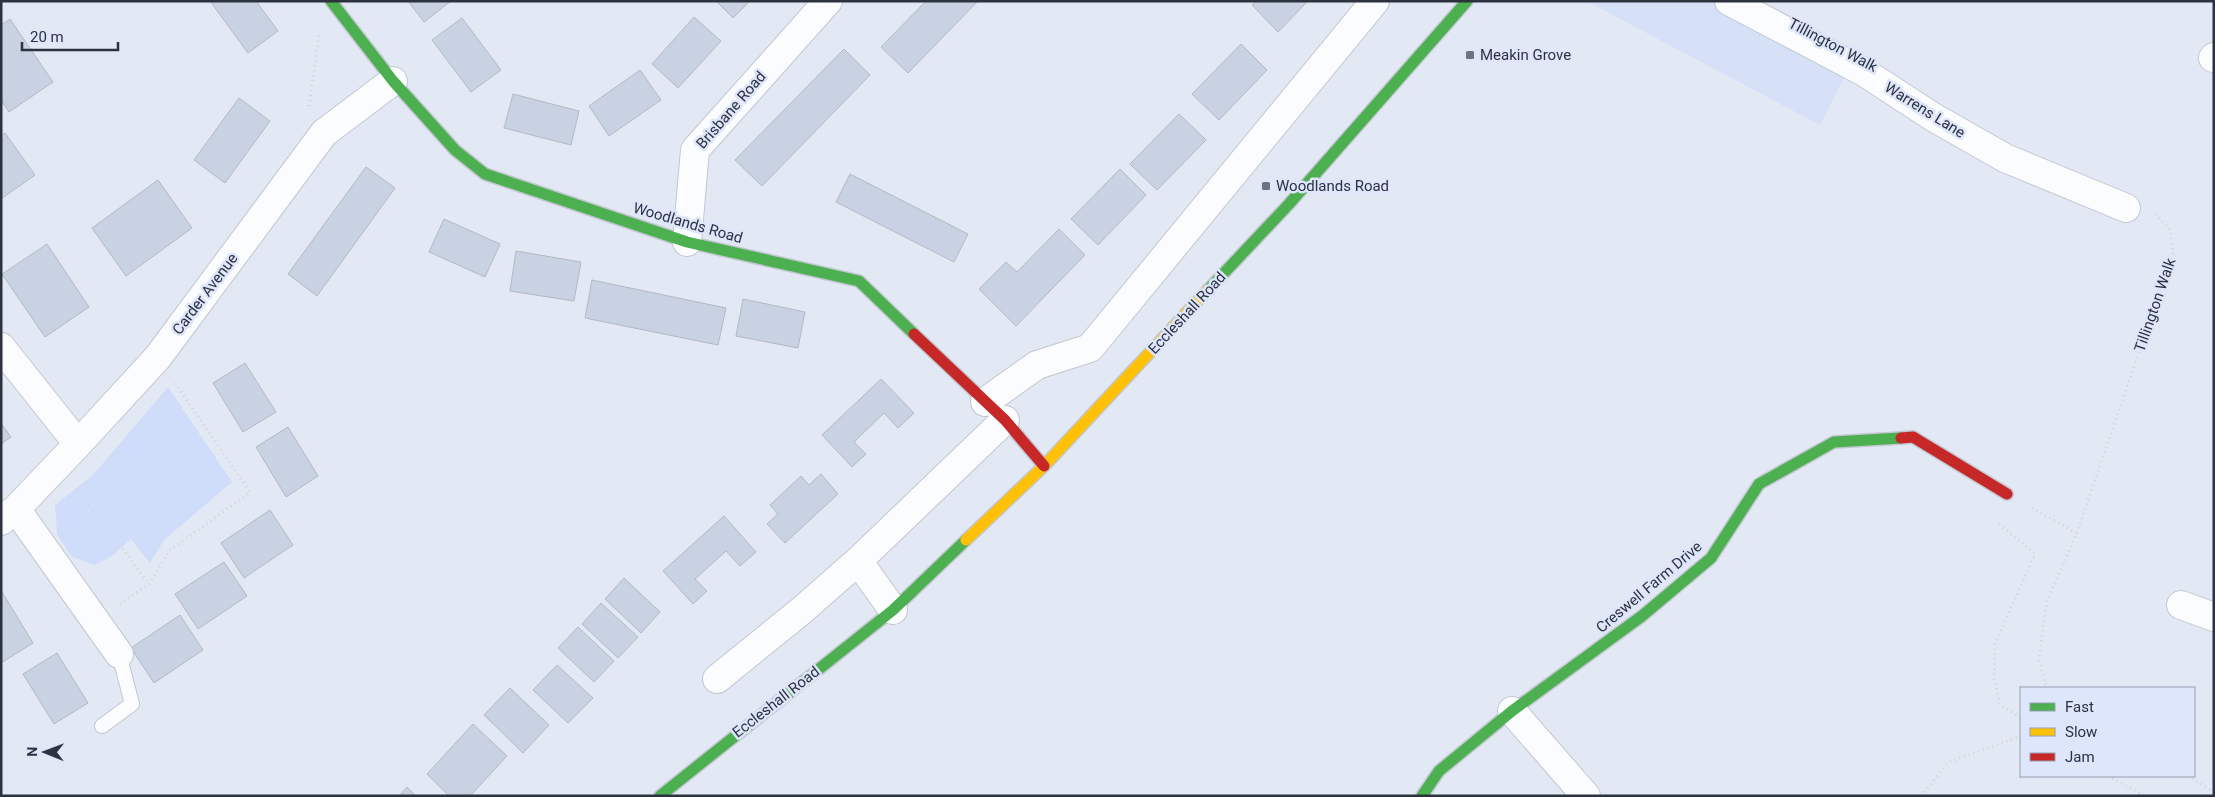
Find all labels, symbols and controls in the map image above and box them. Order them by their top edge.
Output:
street label: Tillington Walk [1785,14,1881,76]
scale bar [22,20,119,52]
text: 20 m [30,28,64,46]
place label: Meakin Grove [1480,46,1571,64]
marker: Meakin Grove [1464,49,1476,61]
street label: Brisbane Road [692,68,770,152]
street label: Warrens Lane [1881,78,1969,142]
place label: Woodlands Road [1276,177,1389,195]
marker: Woodlands Road [1260,180,1272,192]
street label: Woodlands Road [631,199,745,247]
street label: Carder Avenue [169,250,241,338]
street label: Tillington Walk [2131,255,2180,354]
street label: Eccleshall Road [1145,268,1229,358]
street label: Creswell Farm Drive [1592,537,1706,636]
street label: Eccleshall Road [729,662,823,742]
legend [2020,687,2195,777]
text: Fast [2065,698,2094,716]
text: Slow [2065,723,2097,741]
north arrow [20,727,70,777]
text: N [24,747,40,757]
text: Jam [2065,748,2095,766]

